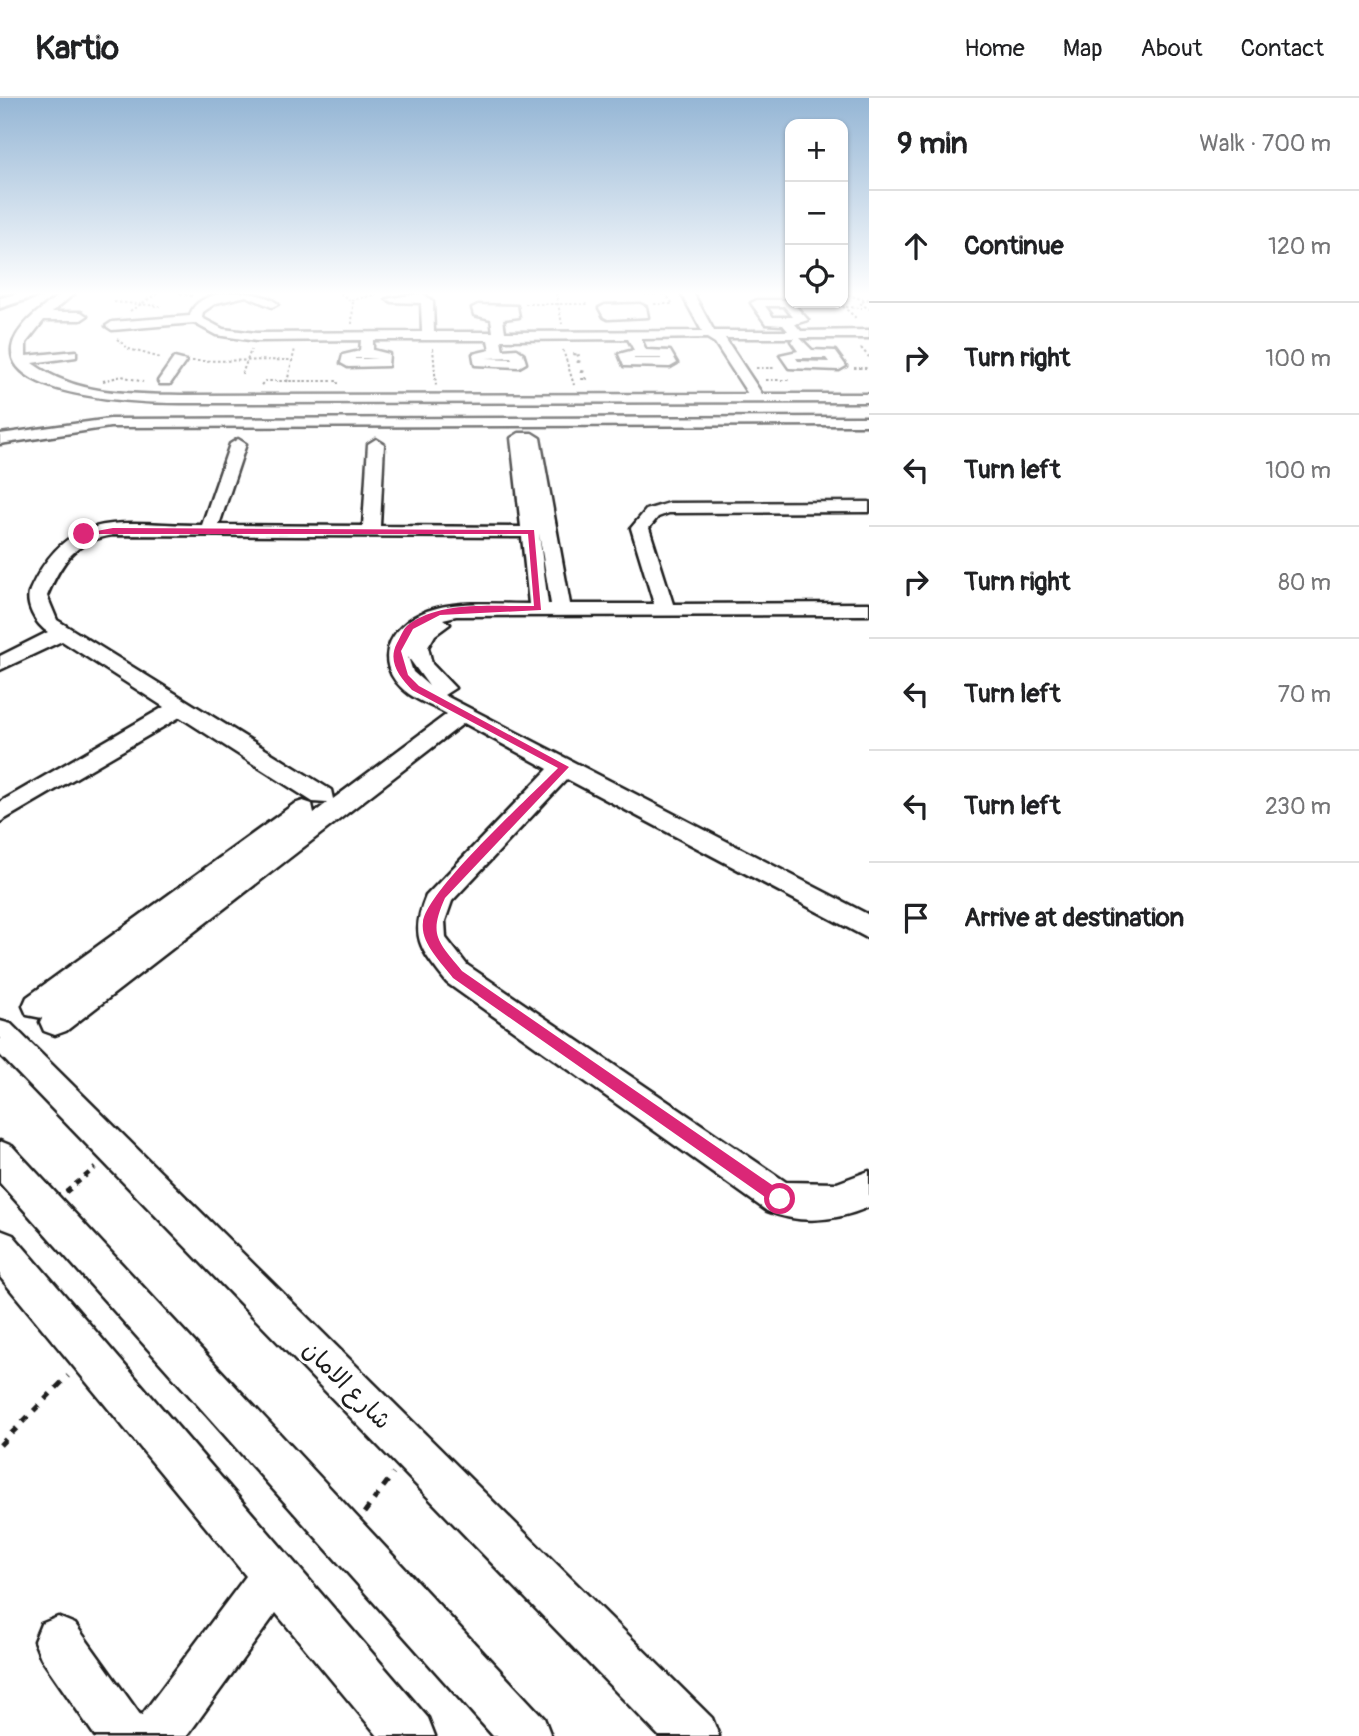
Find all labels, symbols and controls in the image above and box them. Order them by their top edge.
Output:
text: Kartio [35,28,119,69]
text: Home [964,34,1025,63]
text: Map [1063,34,1103,63]
text: About [1141,34,1203,63]
text: Contact [1241,34,1324,63]
map controls [785,119,848,308]
button: + [785,119,848,182]
text: 9 min [897,125,968,162]
text: Walk · 700 m [1199,129,1331,158]
button: − [785,182,848,245]
icon: ahead [897,227,935,265]
text: Continue [964,230,1064,262]
text: 120 m [1268,232,1331,261]
button: locate [785,245,848,308]
icon: right [897,339,935,377]
text: Turn right [964,342,1070,374]
text: 100 m [1265,344,1331,373]
icon: left [897,451,935,489]
text: Turn left [964,454,1060,486]
text: 100 m [1265,456,1331,485]
route end [68,518,99,549]
icon: right [897,563,935,601]
text: Turn right [964,566,1070,598]
text: 80 m [1278,568,1331,597]
icon: left [897,675,935,713]
text: Turn left [964,678,1060,710]
text: 70 m [1278,680,1331,709]
icon: left [897,787,935,825]
text: Turn left [964,790,1060,822]
text: 230 m [1265,792,1331,821]
icon: arrive [897,899,935,937]
text: Arrive at destination [964,902,1184,934]
route start [764,1183,795,1214]
street label: شارع الامان [295,1335,397,1437]

